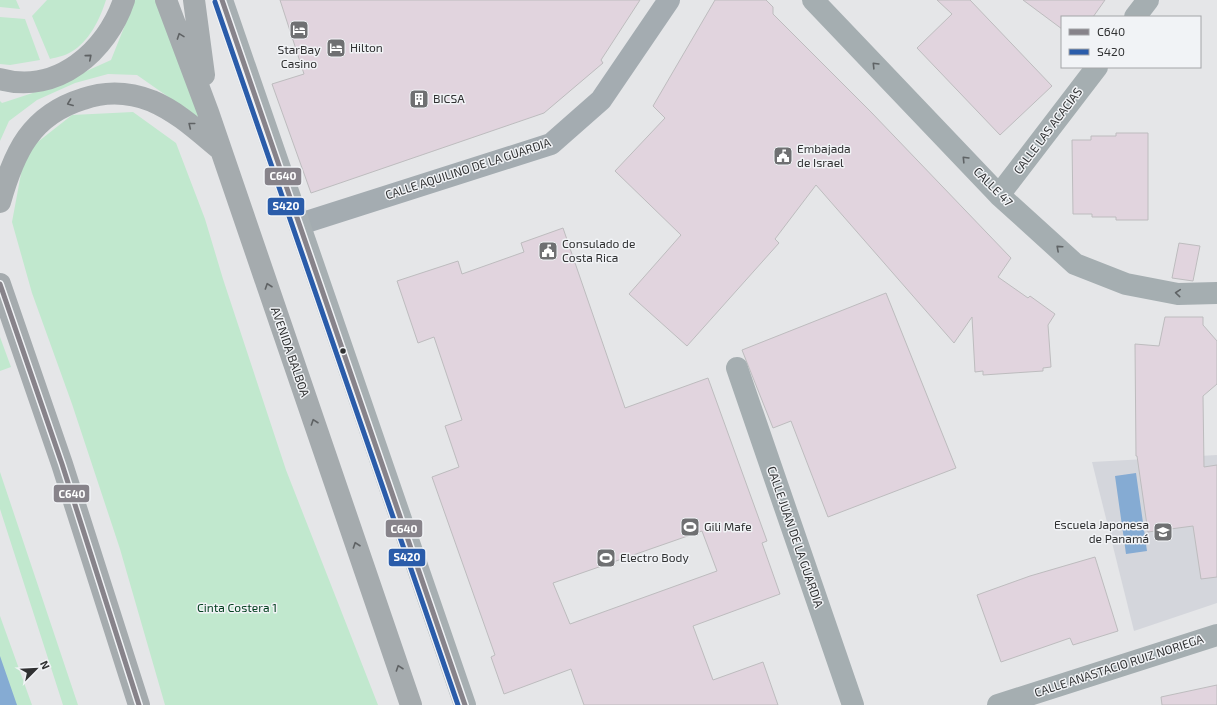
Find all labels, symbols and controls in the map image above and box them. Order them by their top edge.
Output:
legend [1061,16,1201,68]
hotel icon: StarBay Casino [288,19,310,41]
text: C640 [1097,24,1125,38]
one-way arrow [176,33,185,40]
hotel icon: Hilton [325,37,347,59]
place label: Hilton [350,40,383,54]
place label: StarBay Casino [277,42,321,70]
text: S420 [1097,44,1125,58]
one-way arrow [84,54,91,61]
one-way arrow [872,62,880,70]
street label: CALLE LAS ACACIAS [1010,84,1084,176]
building icon: BICSA [408,88,430,110]
place label: BICSA [433,91,465,105]
one-way arrow [67,99,74,107]
one-way arrow [188,123,196,130]
street label: CALLE AQUILINO DE LA GUARDIA [383,134,553,202]
place label: Embajada de Israel [797,141,851,169]
public building icon: Embajada de Israel [772,145,794,167]
one-way arrow [962,156,970,164]
street label: CALLE 47 [971,164,1016,209]
line badge: C640 [264,167,302,186]
text: C640 [270,169,297,182]
line badge: S420 [267,197,305,216]
text: S420 [273,199,299,212]
place label: Consulado de Costa Rica [562,236,635,264]
public building icon: Consulado de Costa Rica [537,240,559,262]
one-way arrow [1056,246,1063,253]
one-way arrow [264,282,272,289]
one-way arrow [1175,288,1181,297]
street label: AVENIDA BALBOA [269,305,313,399]
unlabelled marker [338,346,348,356]
one-way arrow [311,419,319,426]
street label: CALLE JUAN DE LA GUARDIA [765,464,827,610]
line badge: C640 [53,484,90,503]
text: C640 [59,487,86,500]
sports icon: Gili Mafe [679,516,701,538]
place label: Escuela Japonesa de Panamá [1054,517,1149,545]
line badge: C640 [385,519,423,538]
place label: Gili Mafe [704,519,752,533]
school or university icon: Escuela Japonesa de Panamá [1152,521,1174,543]
text: C640 [391,522,418,535]
one-way arrow [353,542,361,549]
sports icon: Electro Body [595,547,617,569]
line badge: S420 [388,548,426,567]
text: S420 [394,550,420,563]
place label: Electro Body [620,550,689,564]
park label: Cinta Costera 1 [197,600,277,614]
street label: CALLE ANASTACIO RUIZ NORIEGA [1032,631,1205,699]
north arrow [16,649,56,689]
text: N [38,658,53,671]
one-way arrow [395,665,403,672]

